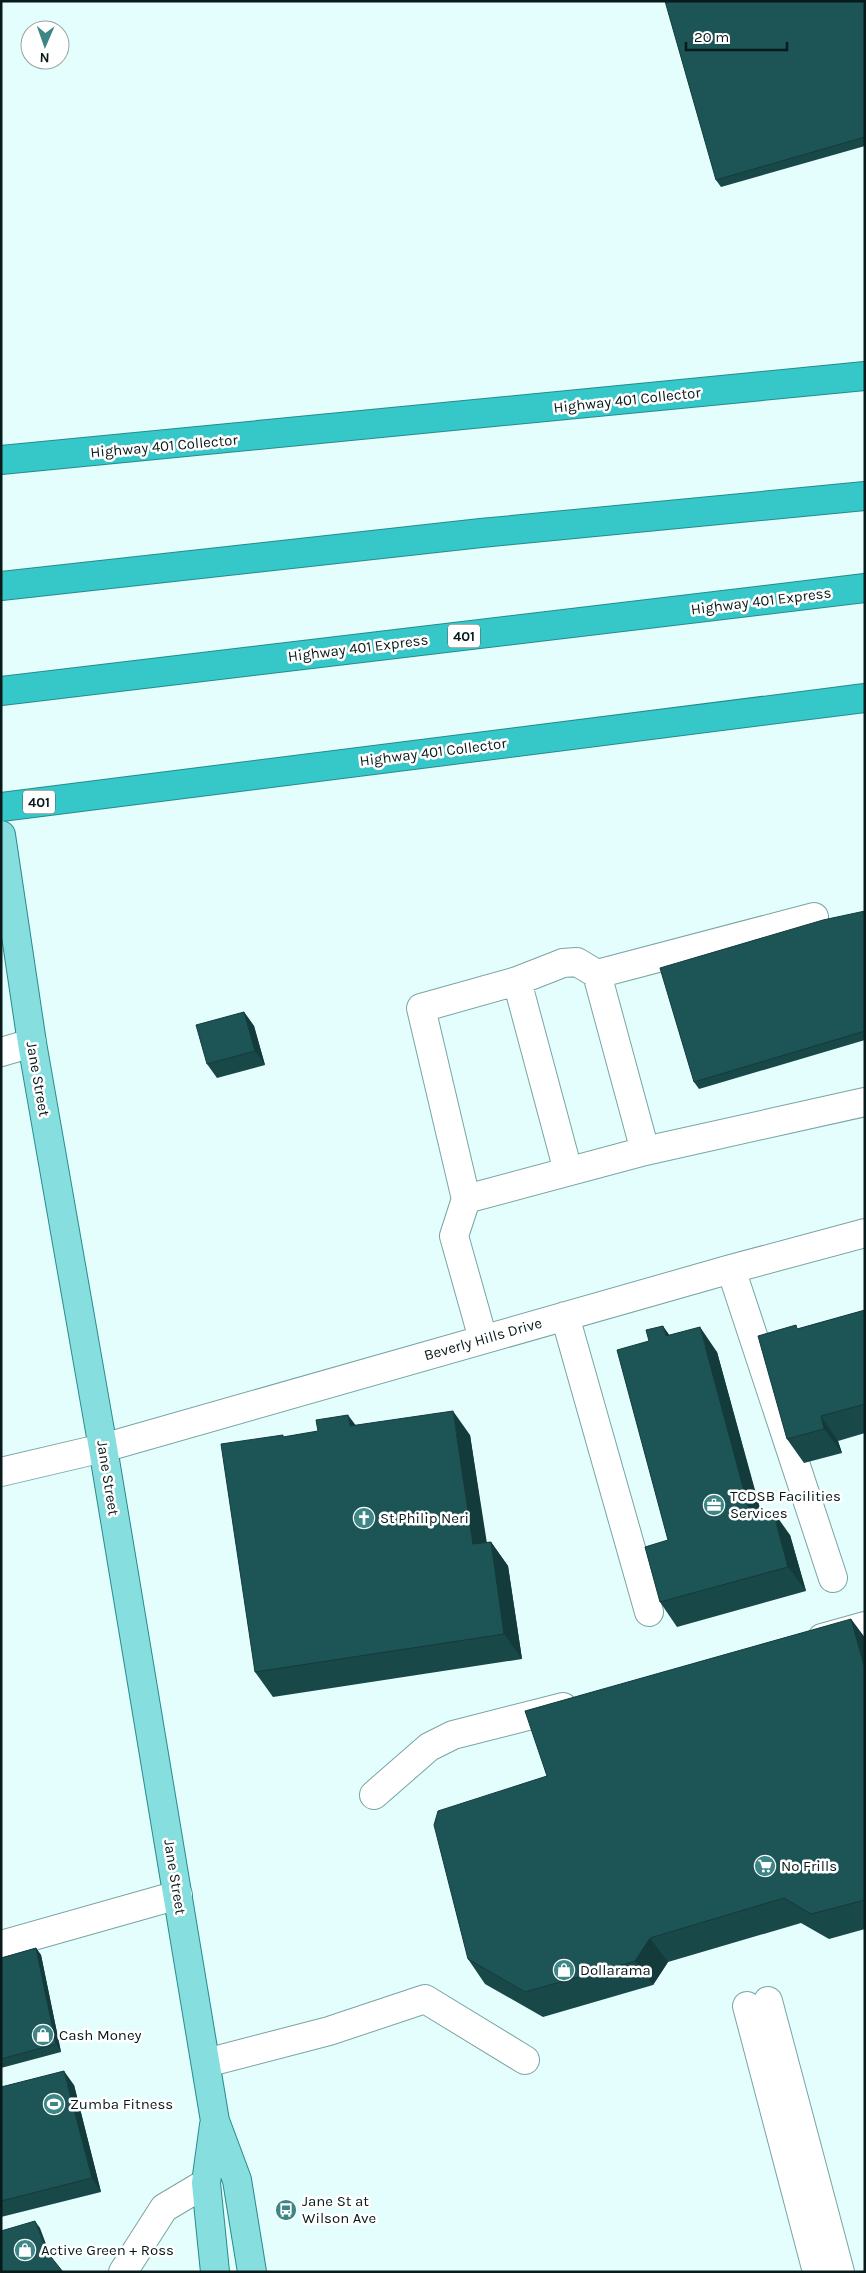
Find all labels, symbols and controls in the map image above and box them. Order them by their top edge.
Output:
north arrow [20,20,70,70]
scale bar [686,20,787,52]
text: 20 m [694,28,729,46]
text: N [39,49,50,66]
street label: Highway 401 Collector [552,383,702,417]
street label: Highway 401 Collector [90,431,239,461]
street label: Highway 401 Express [690,583,832,619]
road number: 401 [448,624,480,648]
street label: Highway 401 Express [287,630,429,666]
street label: Highway 401 Collector [358,734,508,770]
road number: 401 [23,790,55,814]
street label: Jane Street [23,1040,54,1118]
street label: Beverly Hills Drive [422,1314,544,1364]
street label: Jane Street [93,1439,123,1517]
place label: TCDSB Facilities Services [730,1487,841,1522]
office icon: TCDSB Facilities Services [702,1493,726,1517]
church icon: St Philip Neri [352,1506,376,1530]
place label: St Philip Neri [380,1509,469,1527]
street label: Jane Street [160,1838,190,1916]
supermarket icon: No Frills [753,1854,777,1878]
place label: No Frills [781,1857,837,1875]
shop icon: Dollarama [552,1958,576,1982]
place label: Dollarama [580,1961,651,1979]
shop icon: Cash Money [31,2023,55,2047]
place label: Cash Money [59,2026,142,2044]
sports icon: Zumba Fitness [42,2092,66,2116]
place label: Zumba Fitness [70,2095,173,2113]
place label: Jane St at Wilson Ave [302,2192,376,2227]
bus stop icon: Jane St at Wilson Ave [274,2198,298,2222]
shop icon: Active Green + Ross [13,2238,37,2262]
place label: Active Green + Ross [41,2241,174,2259]

